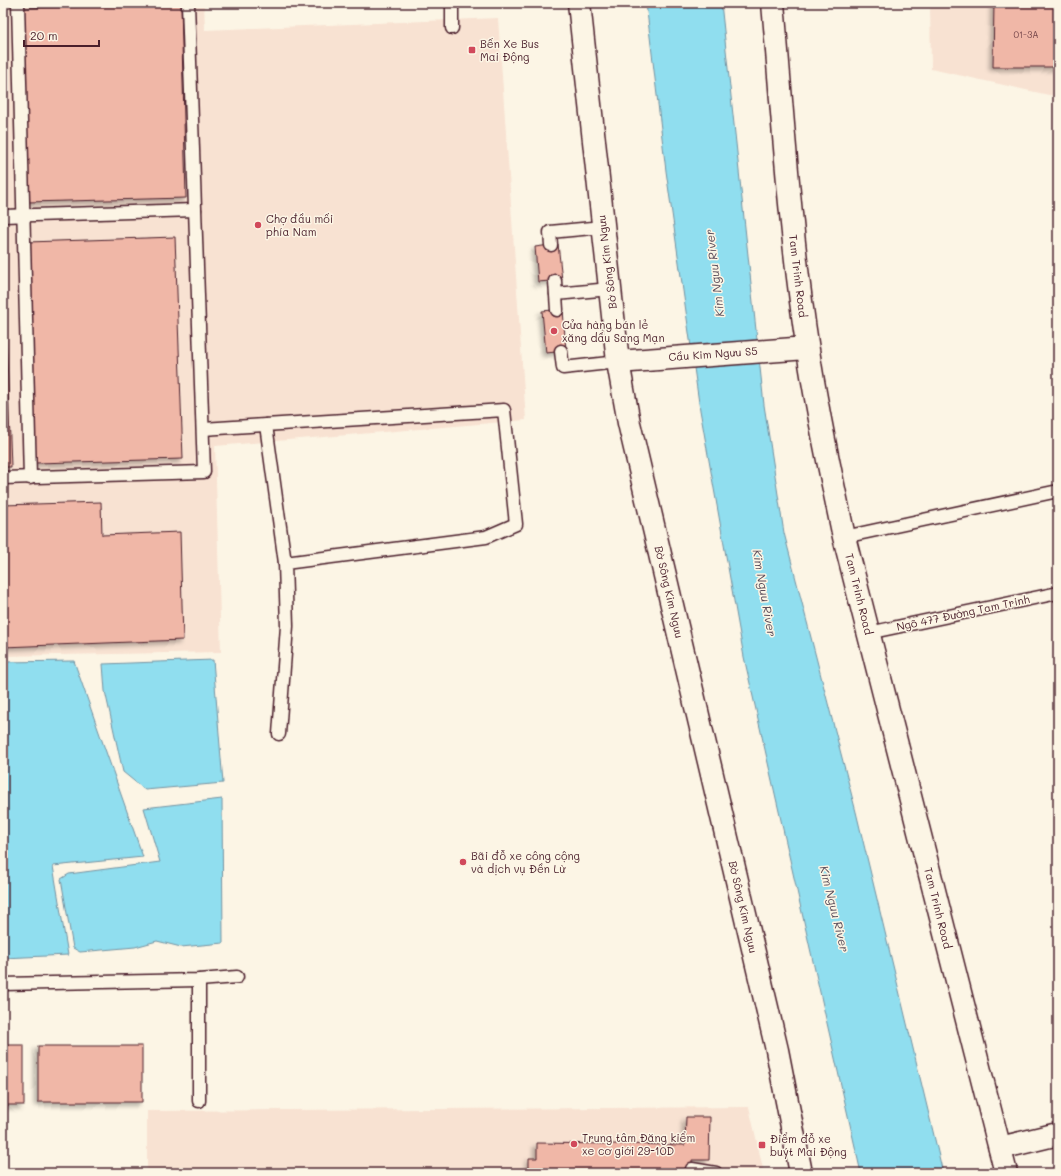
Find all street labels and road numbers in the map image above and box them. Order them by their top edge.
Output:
street label: Bờ Sông Kim Ngưu [593,214,620,310]
street label: Tam Trinh Road [786,234,811,318]
street label: Cầu Kim Ngưu S5 [668,343,758,364]
street label: Bờ Sông Kim Ngưu [652,544,687,640]
street label: Tam Trinh Road [842,552,877,636]
street label: Ngõ 477 Đường Tam Trinh [895,591,1031,634]
street label: Bờ Sông Kim Ngưu [726,859,761,955]
street label: Tam Trinh Road [921,866,956,950]

